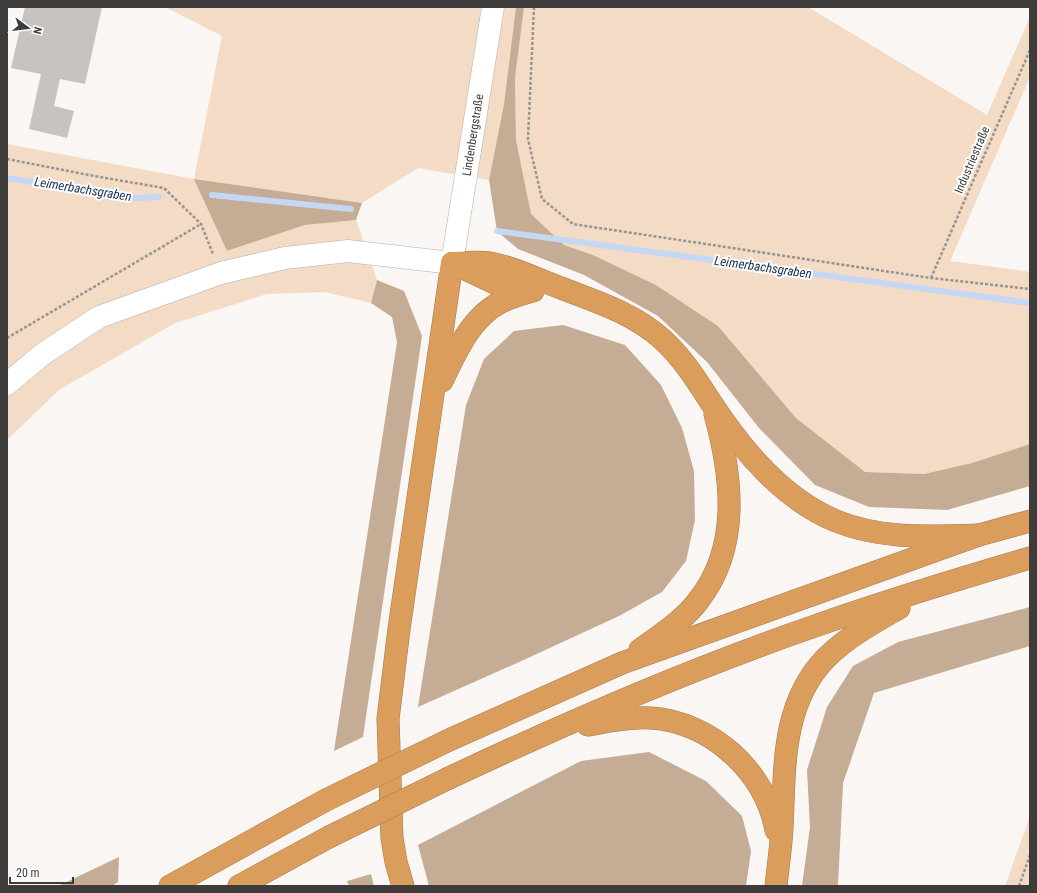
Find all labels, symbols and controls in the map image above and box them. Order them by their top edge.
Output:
north arrow [8,8,48,48]
text: N [30,26,44,36]
street label: Lindenbergstraße [460,93,486,177]
street label: Industriestraße [952,124,993,196]
water label: Leimerbachsgraben [33,174,133,204]
water label: Leimerbachsgraben [713,253,813,281]
scale bar [10,859,73,885]
text: 20 m [16,866,40,880]

